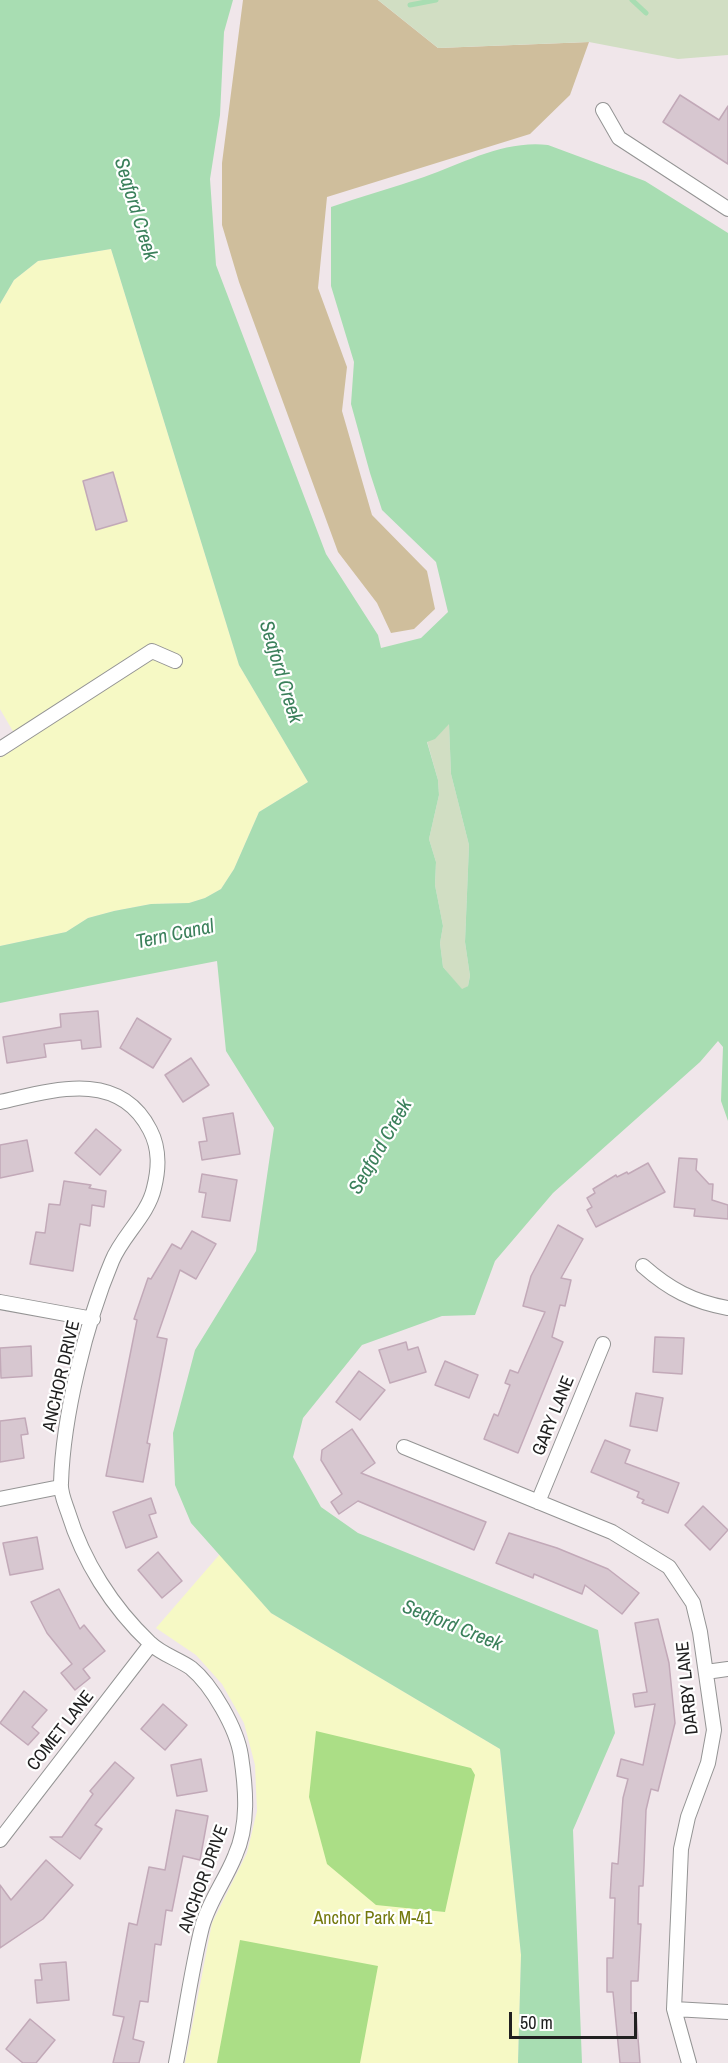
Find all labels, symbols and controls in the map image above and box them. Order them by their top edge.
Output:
water label: Seaford Creek [108,155,162,263]
water label: Seaford Creek [253,618,307,726]
water label: Tern Canal [134,915,216,955]
water label: Seaford Creek [344,1095,418,1199]
street label: ANCHOR DRIVE [39,1318,85,1434]
street label: GARY LANE [528,1373,580,1459]
water label: Seaford Creek [398,1595,506,1657]
street label: DARBY LANE [672,1640,704,1736]
street label: COMET LANE [23,1687,99,1775]
street label: ANCHOR DRIVE [174,1822,234,1936]
park label: Anchor Park M-41 [314,1908,432,1930]
scale bar [512,2000,640,2038]
text: 50 m [520,2010,553,2035]

